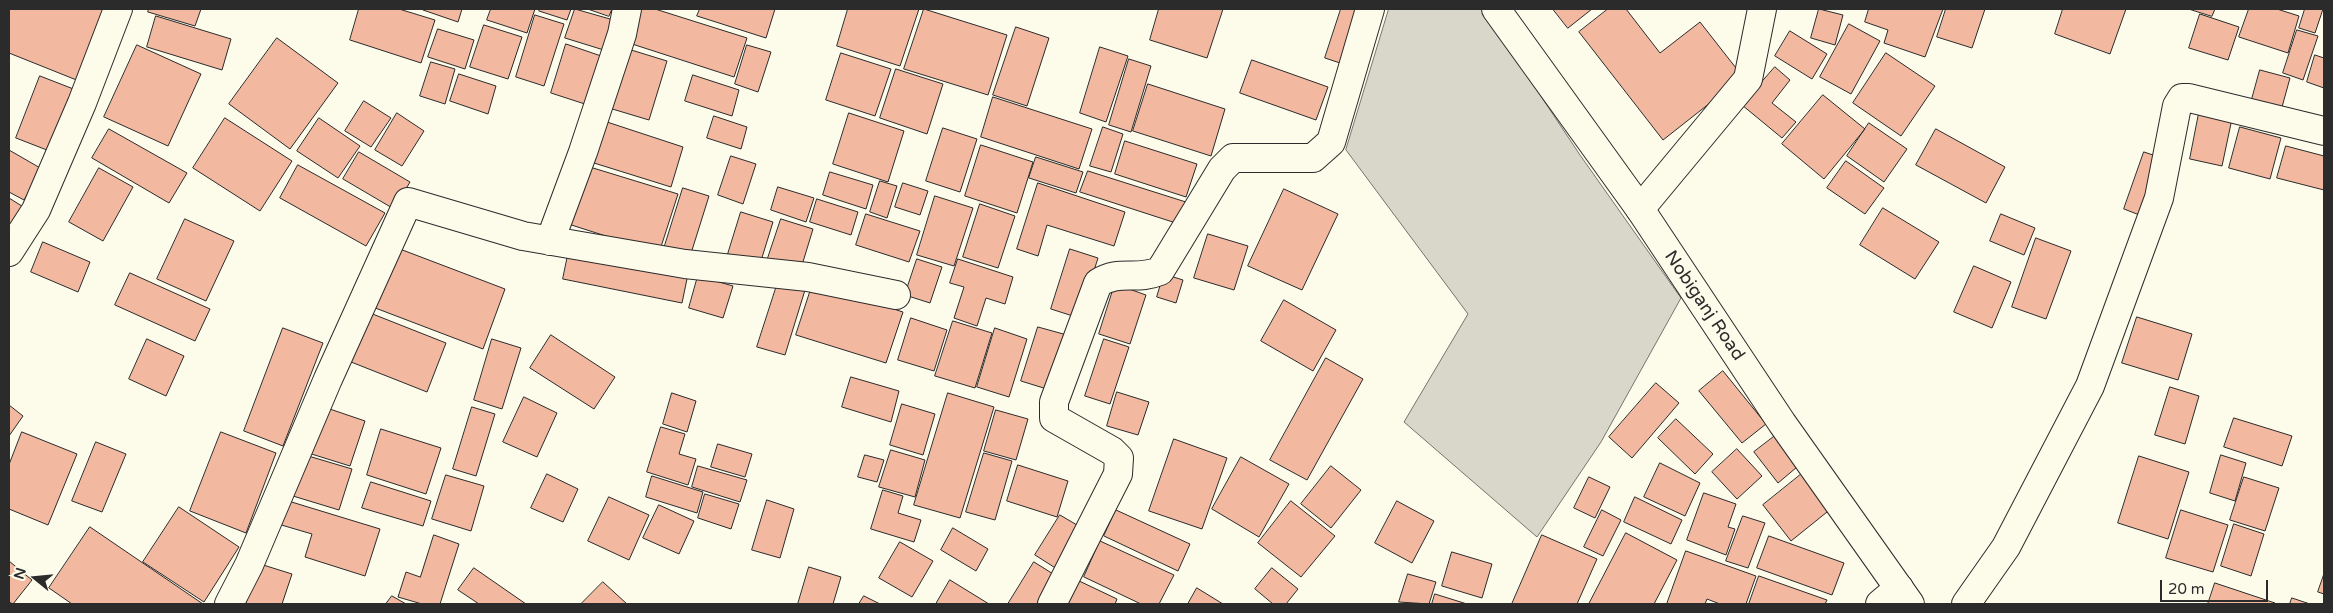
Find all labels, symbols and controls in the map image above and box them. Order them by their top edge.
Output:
street label: Nobiganj Road [1659,247,1749,365]
north arrow [10,553,60,603]
text: N [10,566,30,581]
scale bar [2163,570,2270,602]
text: 20 m [2168,580,2205,598]

